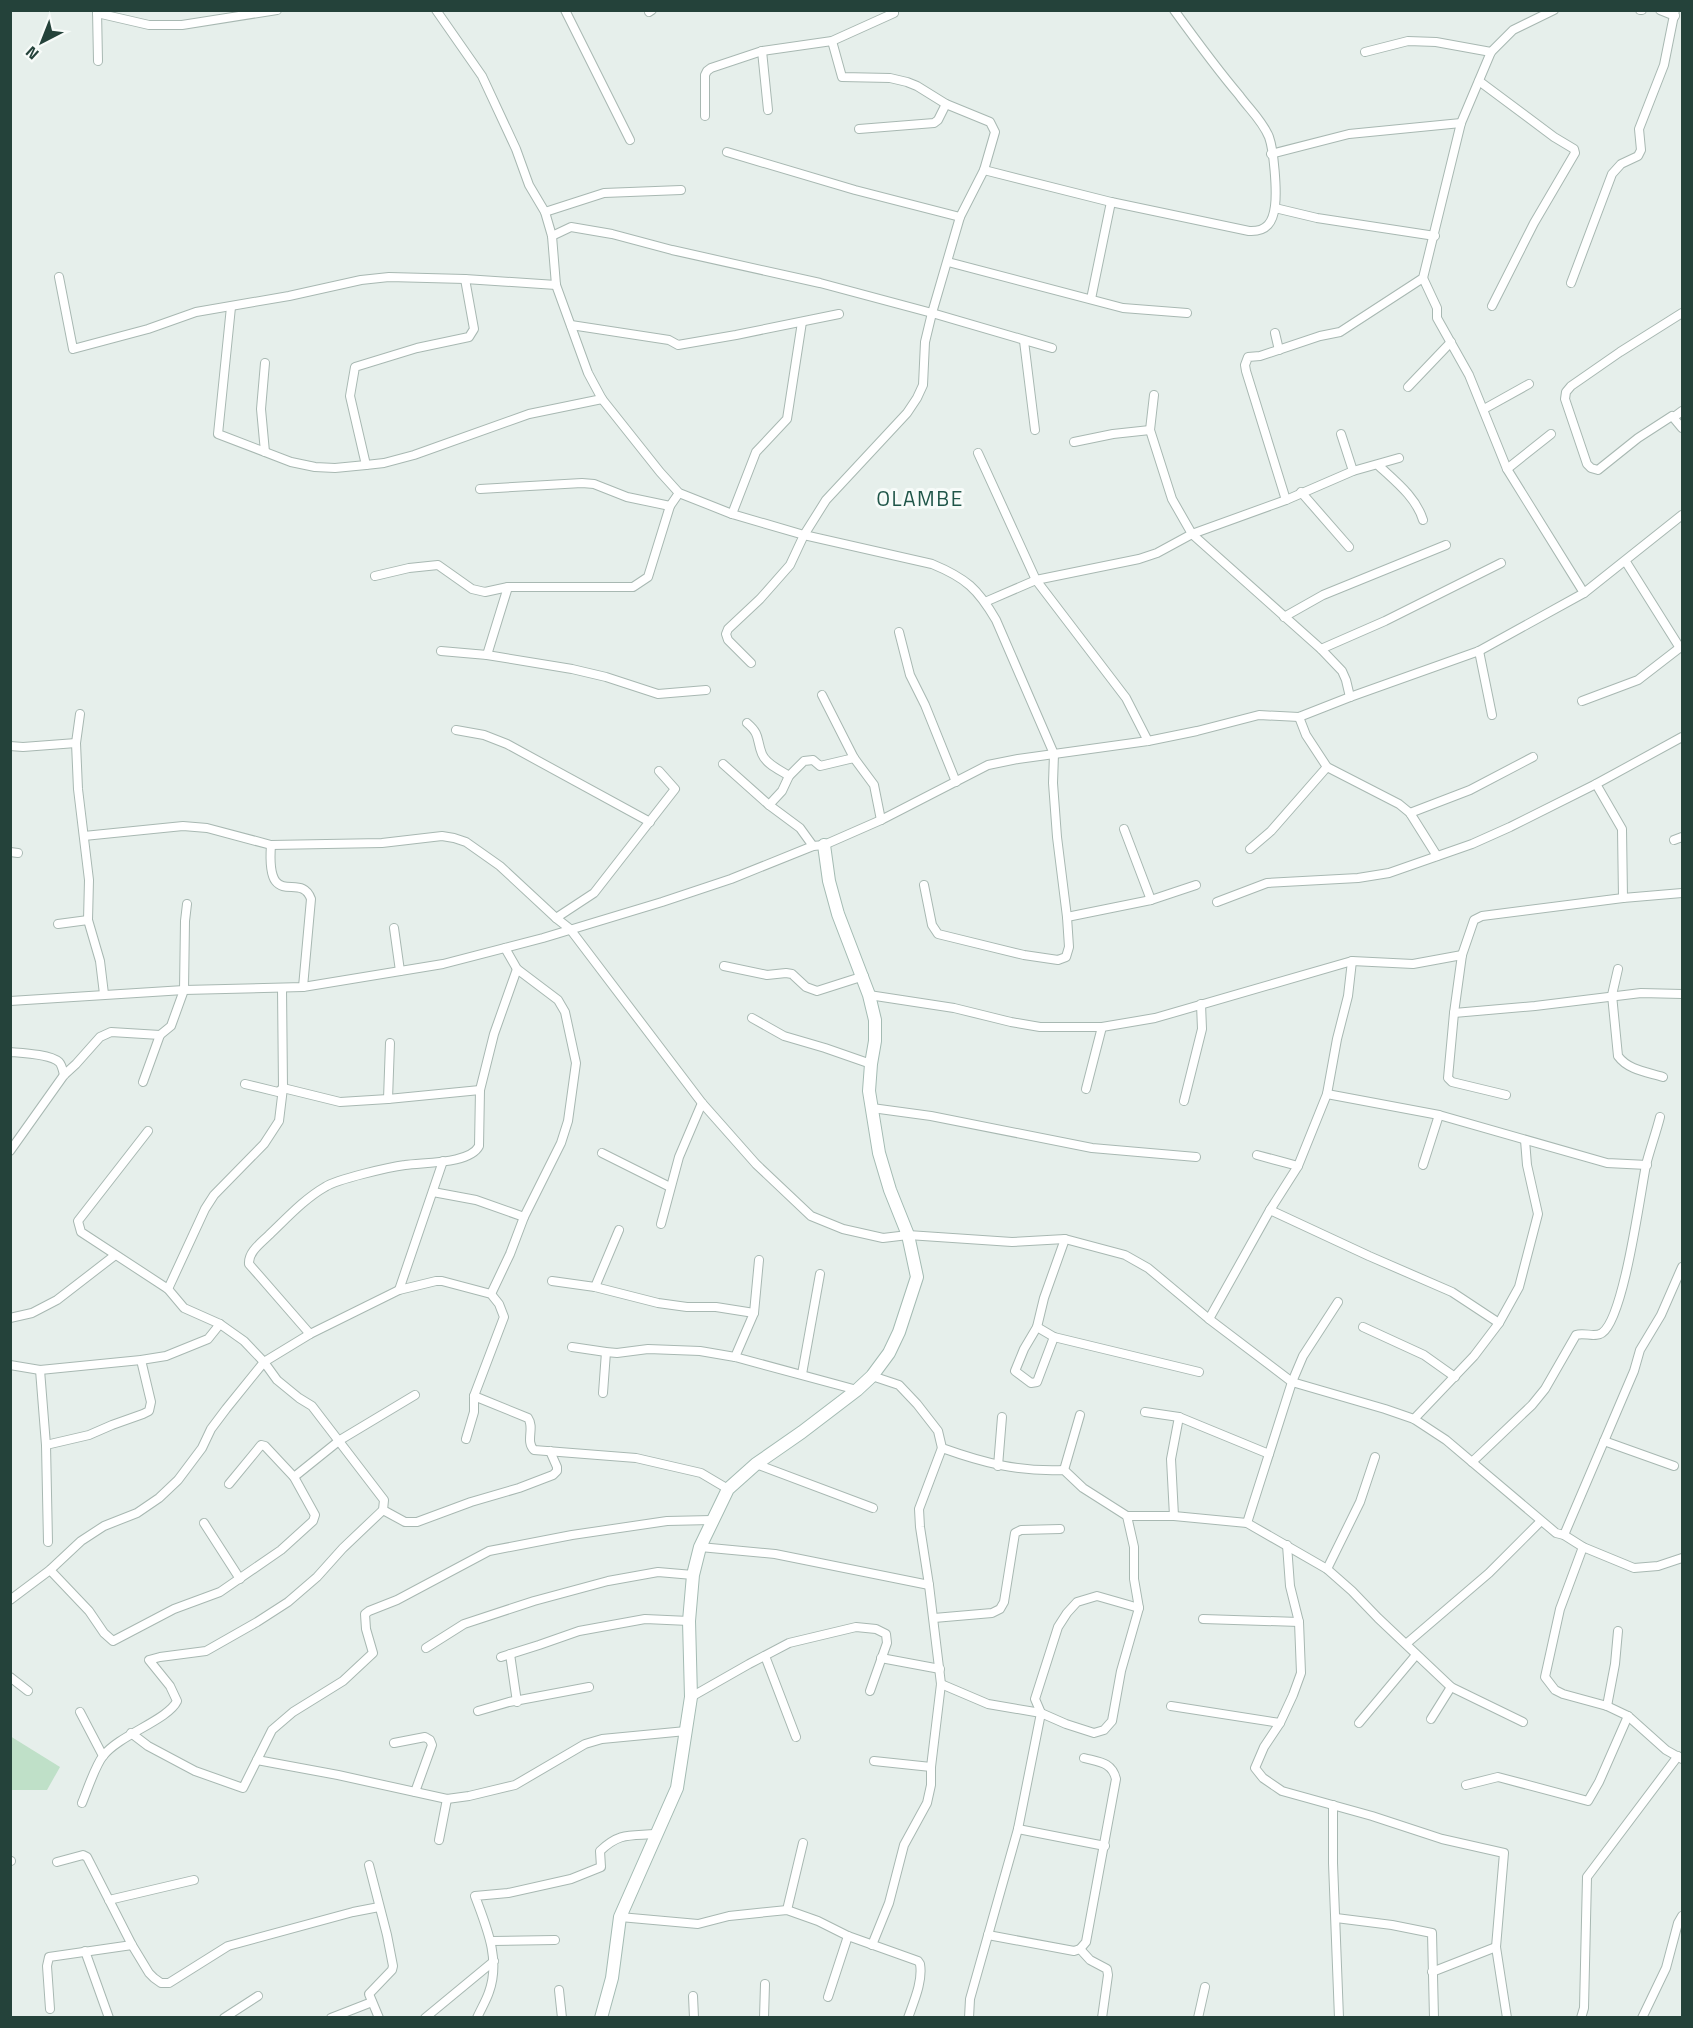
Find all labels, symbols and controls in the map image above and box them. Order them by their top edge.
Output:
north arrow [12,12,72,72]
text: N [20,41,44,66]
district label: OLAMBE [876,482,964,514]

